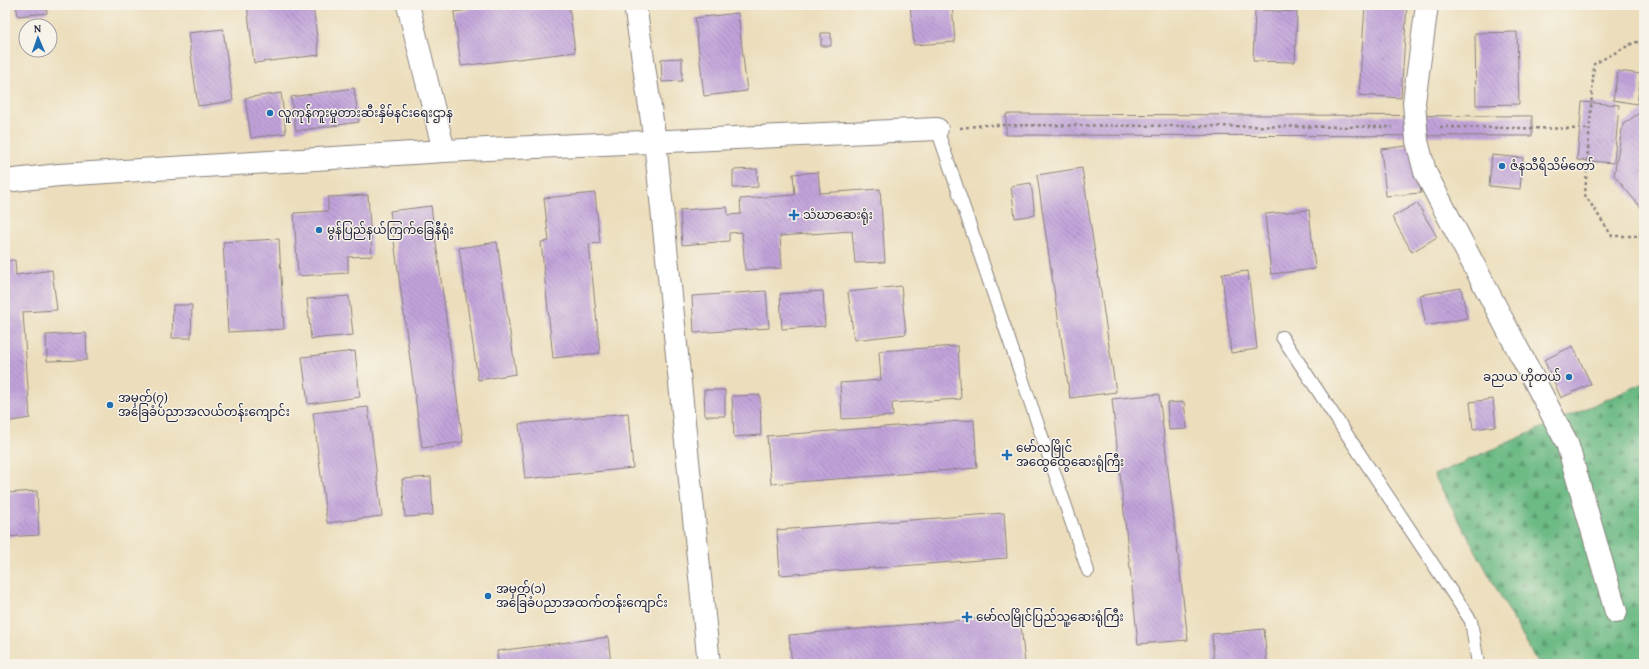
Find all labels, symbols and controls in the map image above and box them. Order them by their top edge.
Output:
north arrow [18,18,58,58]
text: N [34,20,42,36]
place label: လူကုန်ကူးမှုတားဆီးနှိမ်နင်းရေးဌာန [278,104,453,123]
marker: လူကုန်ကူးမှုတားဆီးနှိမ်နင်းရေးဌာန [265,108,275,118]
place label: ဇံနသီရိသိမ်တော် [1510,157,1595,176]
marker: ဇံနသီရိသိမ်တော် [1497,161,1507,171]
place label: သံဃာဆေးရုံး [803,206,873,225]
marker: သံဃာဆေးရုံး [788,209,800,221]
place label: မွန်ပြည်နယ်ကြက်ခြေနီရုံး [327,221,454,240]
marker: မွန်ပြည်နယ်ကြက်ခြေနီရုံး [314,225,324,235]
place label: ခညယ ဟိုတယ် [1483,368,1561,387]
marker: ခညယ ဟိုတယ် [1564,372,1574,382]
place label: အမှတ်(၇) အခြေခံပညာအလယ်တန်းကျောင်း [118,389,290,422]
marker: အမှတ်(၇) အခြေခံပညာအလယ်တန်းကျောင်း [105,400,115,410]
place label: မော်လမြိုင် အထွေထွေဆေးရုံကြီး [1016,439,1124,472]
marker: မော်လမြိုင် အထွေထွေဆေးရုံကြီး [1001,449,1013,461]
place label: အမှတ်(၁) အခြေခံပညာအထက်တန်းကျောင်း [496,580,668,613]
marker: အမှတ်(၁) အခြေခံပညာအထက်တန်းကျောင်း [483,591,493,601]
place label: မော်လမြိုင်ပြည်သူ့ဆေးရုံကြီး [976,608,1124,627]
marker: မော်လမြိုင်ပြည်သူ့ဆေးရုံကြီး [961,611,973,623]

